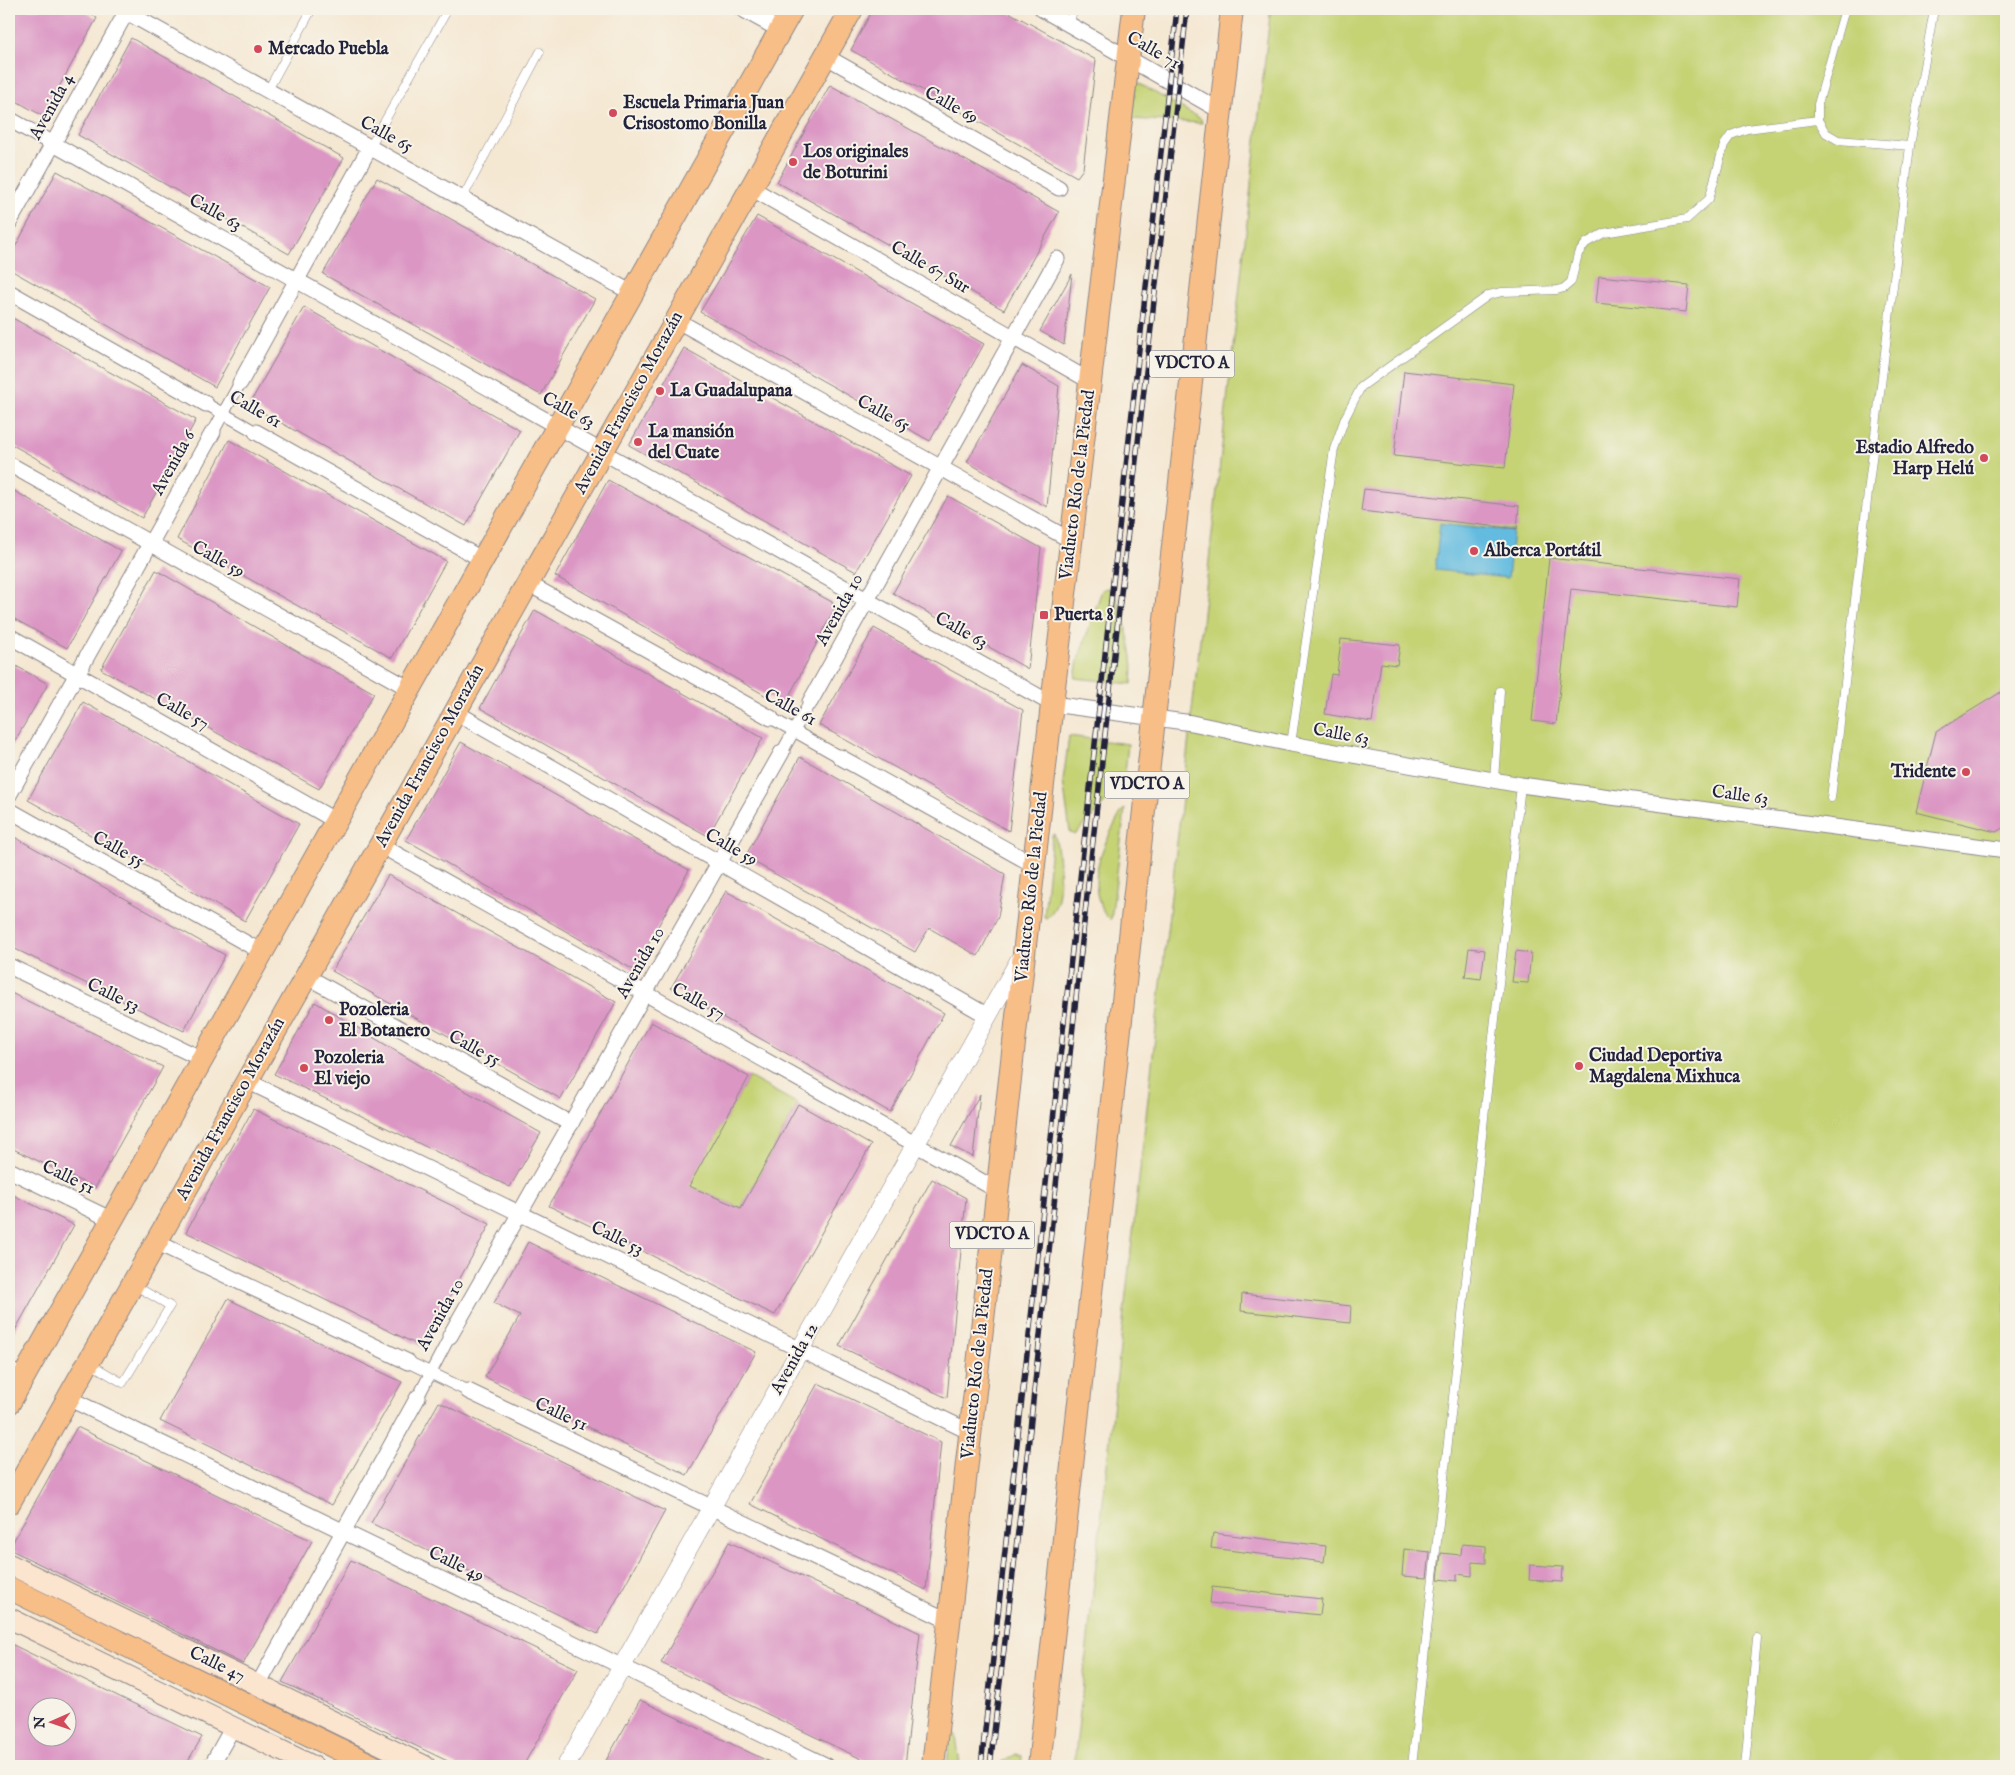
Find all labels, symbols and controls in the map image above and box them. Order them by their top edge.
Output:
street label: Calle 71 [1122,27,1184,75]
place label: Mercado Puebla [268,38,390,61]
marker: Mercado Puebla [252,43,264,55]
street label: Avenida 4 [24,70,80,145]
street label: Calle 69 [920,82,982,130]
place label: Escuela Primaria Juan Crisostomo Bonilla [623,92,784,136]
marker: Escuela Primaria Juan Crisostomo Bonilla [607,107,619,119]
street label: Calle 65 [356,111,417,159]
place label: Los originales de Boturini [803,141,909,185]
marker: Los originales de Boturini [787,156,799,168]
street label: Calle 63 [185,189,245,237]
street label: Calle 67 Sur [886,236,974,300]
street label: Avenida Francisco Morazán [569,307,689,499]
road number: VDCTO A [1150,350,1234,378]
place label: La Guadalupana [670,380,794,403]
marker: La Guadalupana [654,385,666,397]
street label: Calle 61 [225,386,285,434]
street label: Calle 63 [538,387,598,435]
street label: Viaducto Río de la Piedad [1055,388,1101,582]
street label: Calle 65 [853,390,914,438]
place label: La mansión del Cuate [648,421,734,465]
street label: Avenida 6 [146,426,202,501]
marker: La mansión del Cuate [632,436,644,448]
place label: Estadio Alfredo Harp Helú [1855,437,1975,481]
marker: Estadio Alfredo Harp Helú [1978,452,1990,464]
street label: Calle 59 [187,536,249,584]
place label: Alberca Portátil [1483,540,1602,563]
marker: Alberca Portátil [1468,545,1480,557]
street label: Avenida 10 [810,570,869,651]
place label: Puerta 8 [1054,604,1114,627]
street label: Calle 63 [931,607,991,655]
marker: Puerta 8 [1038,609,1050,621]
street label: Avenida Francisco Morazán [370,660,490,852]
street label: Calle 61 [760,684,820,732]
street label: Calle 57 [151,688,213,736]
street label: Calle 63 [1311,718,1371,752]
place label: Tridente [1890,761,1957,784]
marker: Tridente [1960,766,1972,778]
road number: VDCTO A [1104,772,1190,798]
street label: Calle 63 [1710,781,1770,811]
street label: Viaducto Río de la Piedad [1010,790,1053,984]
street label: Calle 59 [701,824,761,872]
street label: Calle 55 [88,826,148,874]
street label: Avenida 10 [611,923,671,1004]
street label: Calle 53 [83,973,143,1019]
street label: Calle 57 [667,978,729,1026]
place label: Pozoleria El Botanero [339,999,430,1043]
street label: Avenida Francisco Morazán [171,1013,291,1205]
marker: Pozoleria El Botanero [323,1014,335,1026]
street label: Calle 55 [444,1025,504,1073]
place label: Ciudad Deportiva Magdalena Mixhuca [1589,1045,1741,1089]
place label: Pozoleria El viejo [314,1047,385,1091]
marker: Ciudad Deportiva Magdalena Mixhuca [1573,1060,1585,1072]
marker: Pozoleria El viejo [298,1062,310,1074]
street label: Calle 51 [38,1155,98,1201]
street label: Calle 53 [587,1216,647,1262]
road number: VDCTO A [950,1222,1034,1248]
street label: Viaducto Río de la Piedad [956,1267,999,1461]
street label: Avenida 10 [411,1275,470,1356]
street label: Avenida 12 [765,1319,824,1400]
street label: Calle 51 [531,1393,591,1437]
street label: Calle 49 [424,1542,488,1588]
street label: Calle 47 [185,1642,249,1688]
north arrow [28,1698,78,1748]
text: N [31,1716,49,1730]

